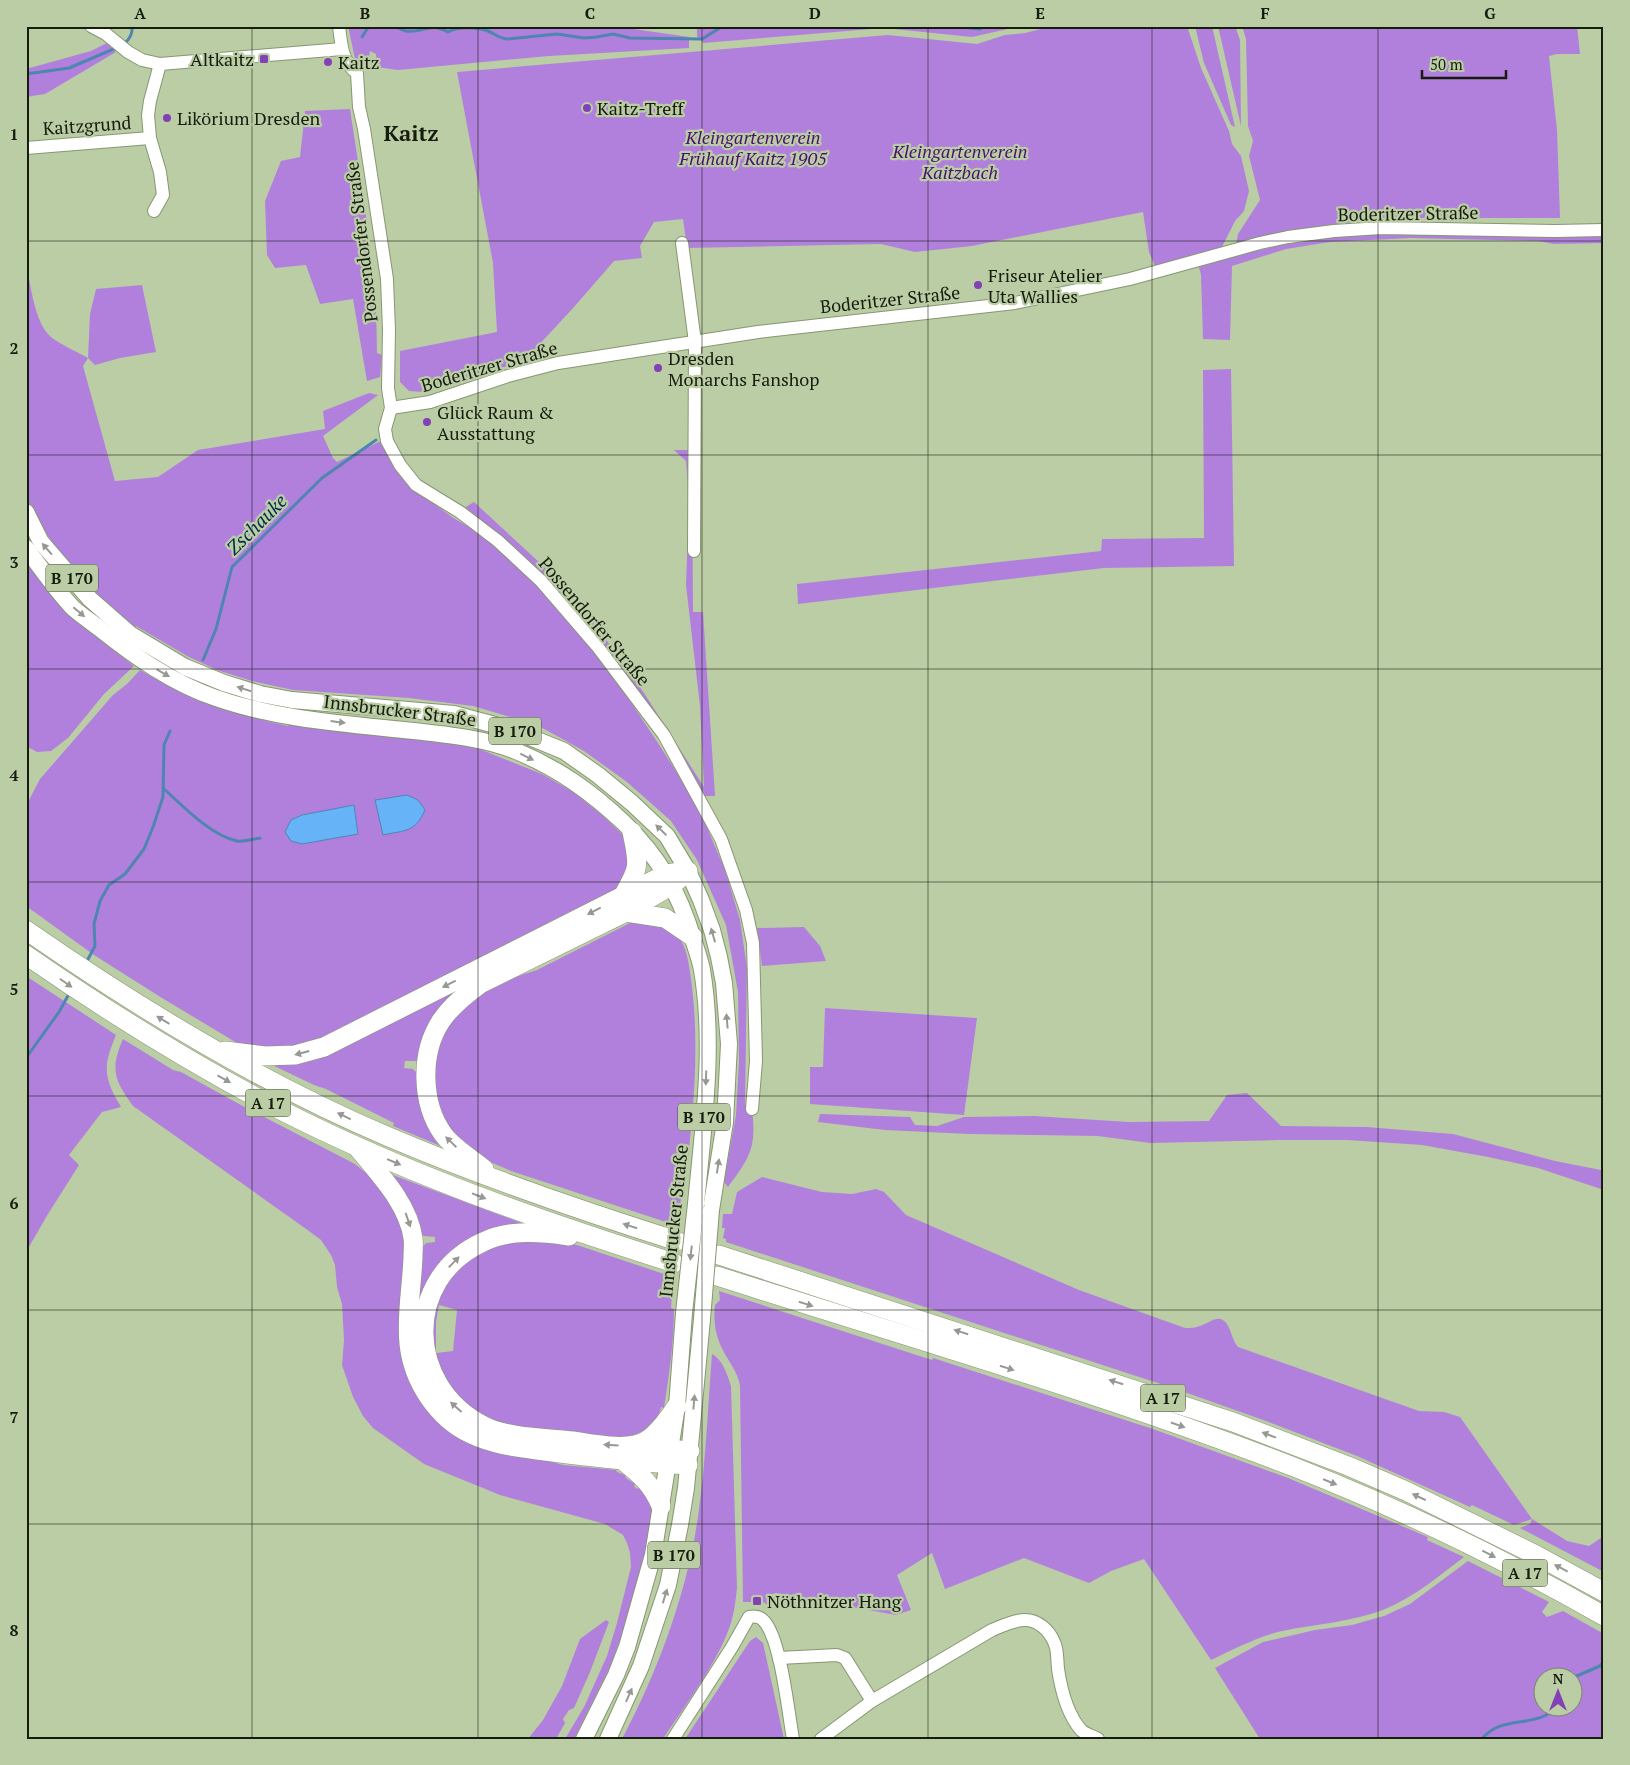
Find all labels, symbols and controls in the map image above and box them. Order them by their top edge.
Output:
text: A [134,2,146,24]
text: B [360,2,370,24]
text: C [585,2,595,24]
text: D [809,2,821,24]
text: E [1035,2,1045,24]
text: F [1260,2,1270,24]
text: G [1484,2,1496,24]
place label: Altkaitz [190,47,254,71]
scale bar [1422,48,1506,80]
place label: Kaitz [338,50,380,74]
marker: Altkaitz [258,53,270,65]
text: 50 m [1430,54,1463,74]
marker: Kaitz [322,56,334,68]
place label: Kaitz-Treff [597,96,686,120]
marker: Kaitz-Treff [581,102,593,114]
place label: Likörium Dresden [177,106,320,130]
street label: Kaitzgrund [42,110,132,140]
marker: Likörium Dresden [161,112,173,124]
district label: Kaitz [383,118,439,147]
text: 1 [9,123,19,145]
park label: Kleingartenverein Frühauf Kaitz 1905 [678,125,828,170]
park label: Kleingartenverein Kaitzbach [891,139,1028,184]
street label: Possendorfer Straße [339,160,383,324]
street label: Boderitzer Straße [1337,200,1479,226]
place label: Friseur Atelier Uta Wallies [988,263,1102,308]
marker: Friseur Atelier Uta Wallies [972,279,984,291]
street label: Boderitzer Straße [819,280,961,318]
street label: Boderitzer Straße [418,335,560,397]
text: 2 [9,337,19,359]
place label: Dresden Monarchs Fanshop [668,346,819,391]
marker: Dresden Monarchs Fanshop [652,362,664,374]
place label: Glück Raum & Ausstattung [437,400,554,445]
marker: Glück Raum & Ausstattung [421,416,433,428]
water label: Zschauke [220,488,292,560]
one-way arrow [42,543,53,555]
text: 3 [9,551,19,573]
street label: Possendorfer Straße [534,551,656,691]
road number: B 170 [46,564,98,592]
one-way arrow [73,606,85,618]
one-way arrow [156,668,169,677]
one-way arrow [236,685,251,693]
street label: Innsbrucker Straße [322,689,478,731]
one-way arrow [330,718,346,726]
road number: B 170 [489,718,541,744]
one-way arrow [520,753,534,761]
text: 4 [9,764,19,786]
one-way arrow [655,825,667,837]
one-way arrow [587,907,601,915]
one-way arrow [709,927,717,942]
text: 5 [9,978,19,1000]
one-way arrow [59,978,73,988]
one-way arrow [442,980,456,988]
one-way arrow [723,1013,731,1029]
one-way arrow [157,1015,170,1024]
one-way arrow [295,1049,310,1057]
one-way arrow [702,1071,710,1087]
one-way arrow [217,1075,232,1083]
road number: A 17 [246,1090,290,1116]
road number: B 170 [678,1104,730,1130]
one-way arrow [337,1112,351,1120]
one-way arrow [446,1136,458,1148]
street label: Innsbrucker Straße [653,1144,693,1298]
one-way arrow [714,1158,722,1174]
one-way arrow [387,1159,402,1166]
text: 6 [9,1192,19,1214]
one-way arrow [471,1193,486,1200]
one-way arrow [404,1213,412,1228]
one-way arrow [623,1222,638,1230]
one-way arrow [687,1245,695,1261]
one-way arrow [448,1256,460,1268]
one-way arrow [798,1301,813,1309]
one-way arrow [953,1328,968,1336]
one-way arrow [1000,1365,1015,1373]
one-way arrow [1108,1378,1123,1386]
road number: A 17 [1140,1385,1186,1412]
one-way arrow [690,1394,698,1410]
one-way arrow [451,1401,463,1413]
text: 7 [9,1406,19,1428]
one-way arrow [1171,1421,1186,1429]
one-way arrow [1262,1431,1276,1439]
one-way arrow [602,1441,618,1449]
one-way arrow [1323,1478,1338,1486]
one-way arrow [1412,1493,1427,1502]
road number: B 170 [648,1542,700,1568]
one-way arrow [1482,1550,1496,1558]
road number: A 17 [1502,1560,1548,1586]
one-way arrow [1554,1564,1568,1572]
one-way arrow [661,1588,669,1603]
place label: Nöthnitzer Hang [767,1589,902,1613]
marker: Nöthnitzer Hang [751,1595,763,1607]
text: 8 [9,1619,19,1641]
north arrow [1532,1668,1582,1718]
text: N [1553,1669,1564,1688]
one-way arrow [625,1688,633,1702]

